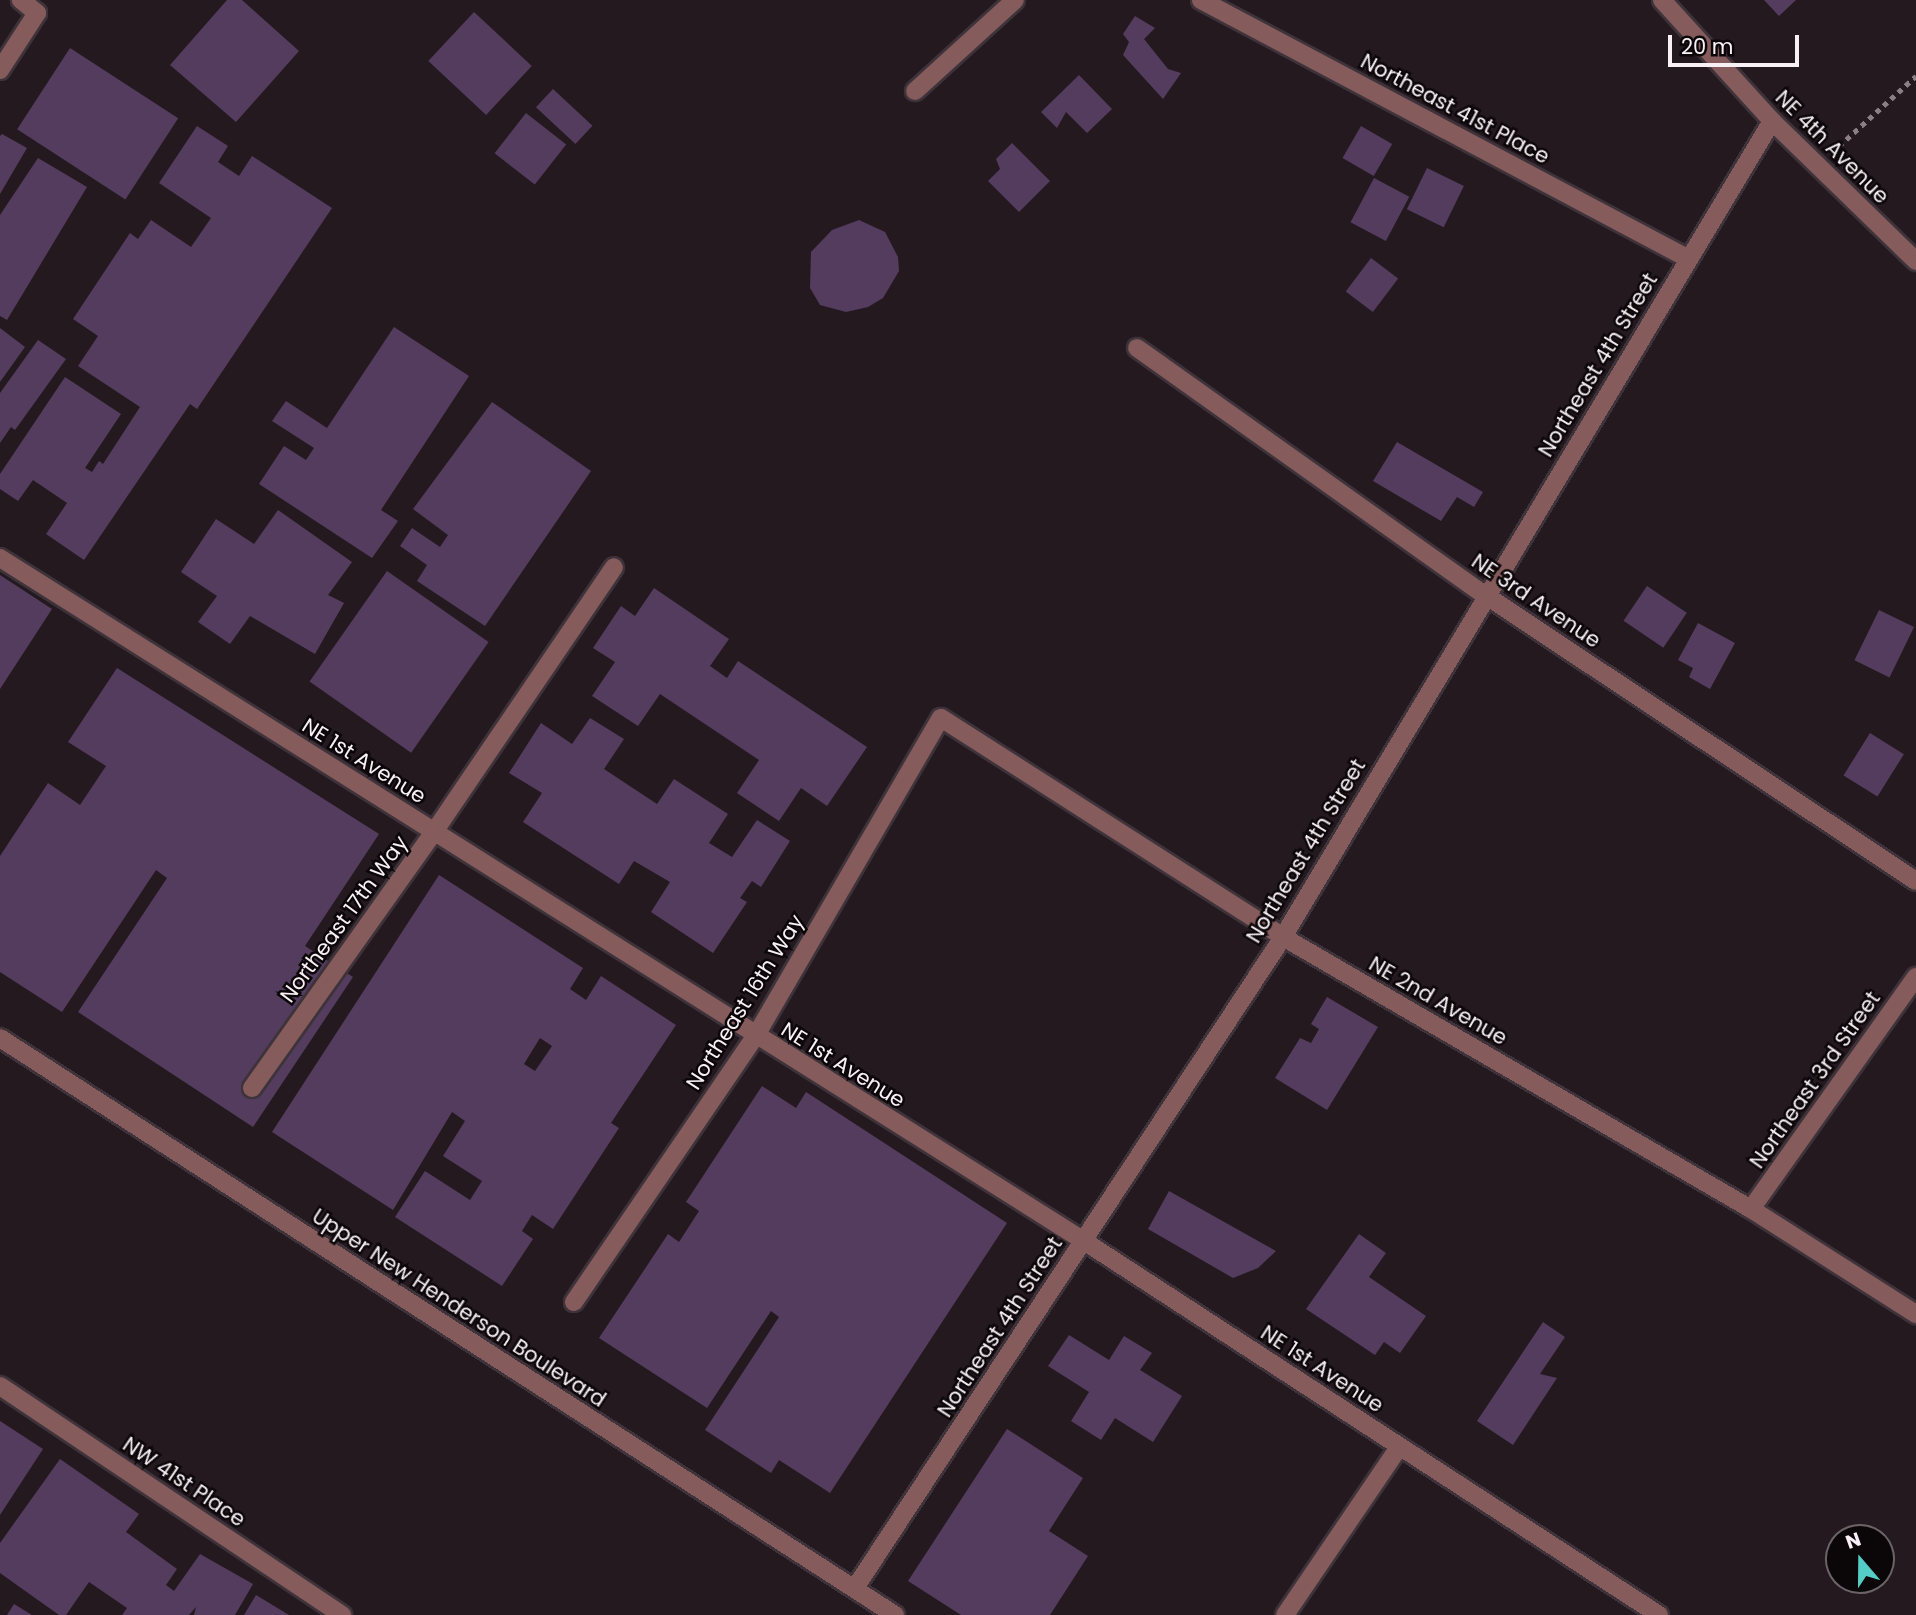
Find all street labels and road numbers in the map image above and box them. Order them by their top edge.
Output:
street label: Northeast 41st Place [1356,49,1554,169]
street label: NE 4th Avenue [1770,85,1894,209]
street label: Northeast 4th Street [1533,269,1663,461]
street label: NE 3rd Avenue [1467,549,1605,653]
street label: NE 1st Avenue [298,713,430,809]
street label: Northeast 4th Street [1241,755,1371,947]
street label: Northeast 17th Way [275,831,413,1007]
street label: Northeast 16th Way [681,910,809,1094]
street label: NE 2nd Avenue [1364,951,1512,1051]
street label: Northeast 3rd Street [1744,987,1886,1173]
street label: NE 1st Avenue [777,1017,909,1113]
street label: Upper New Henderson Boulevard [307,1203,611,1413]
street label: Northeast 4th Street [932,1232,1068,1422]
street label: NE 1st Avenue [1256,1320,1388,1418]
street label: NW 41st Place [118,1432,250,1532]

